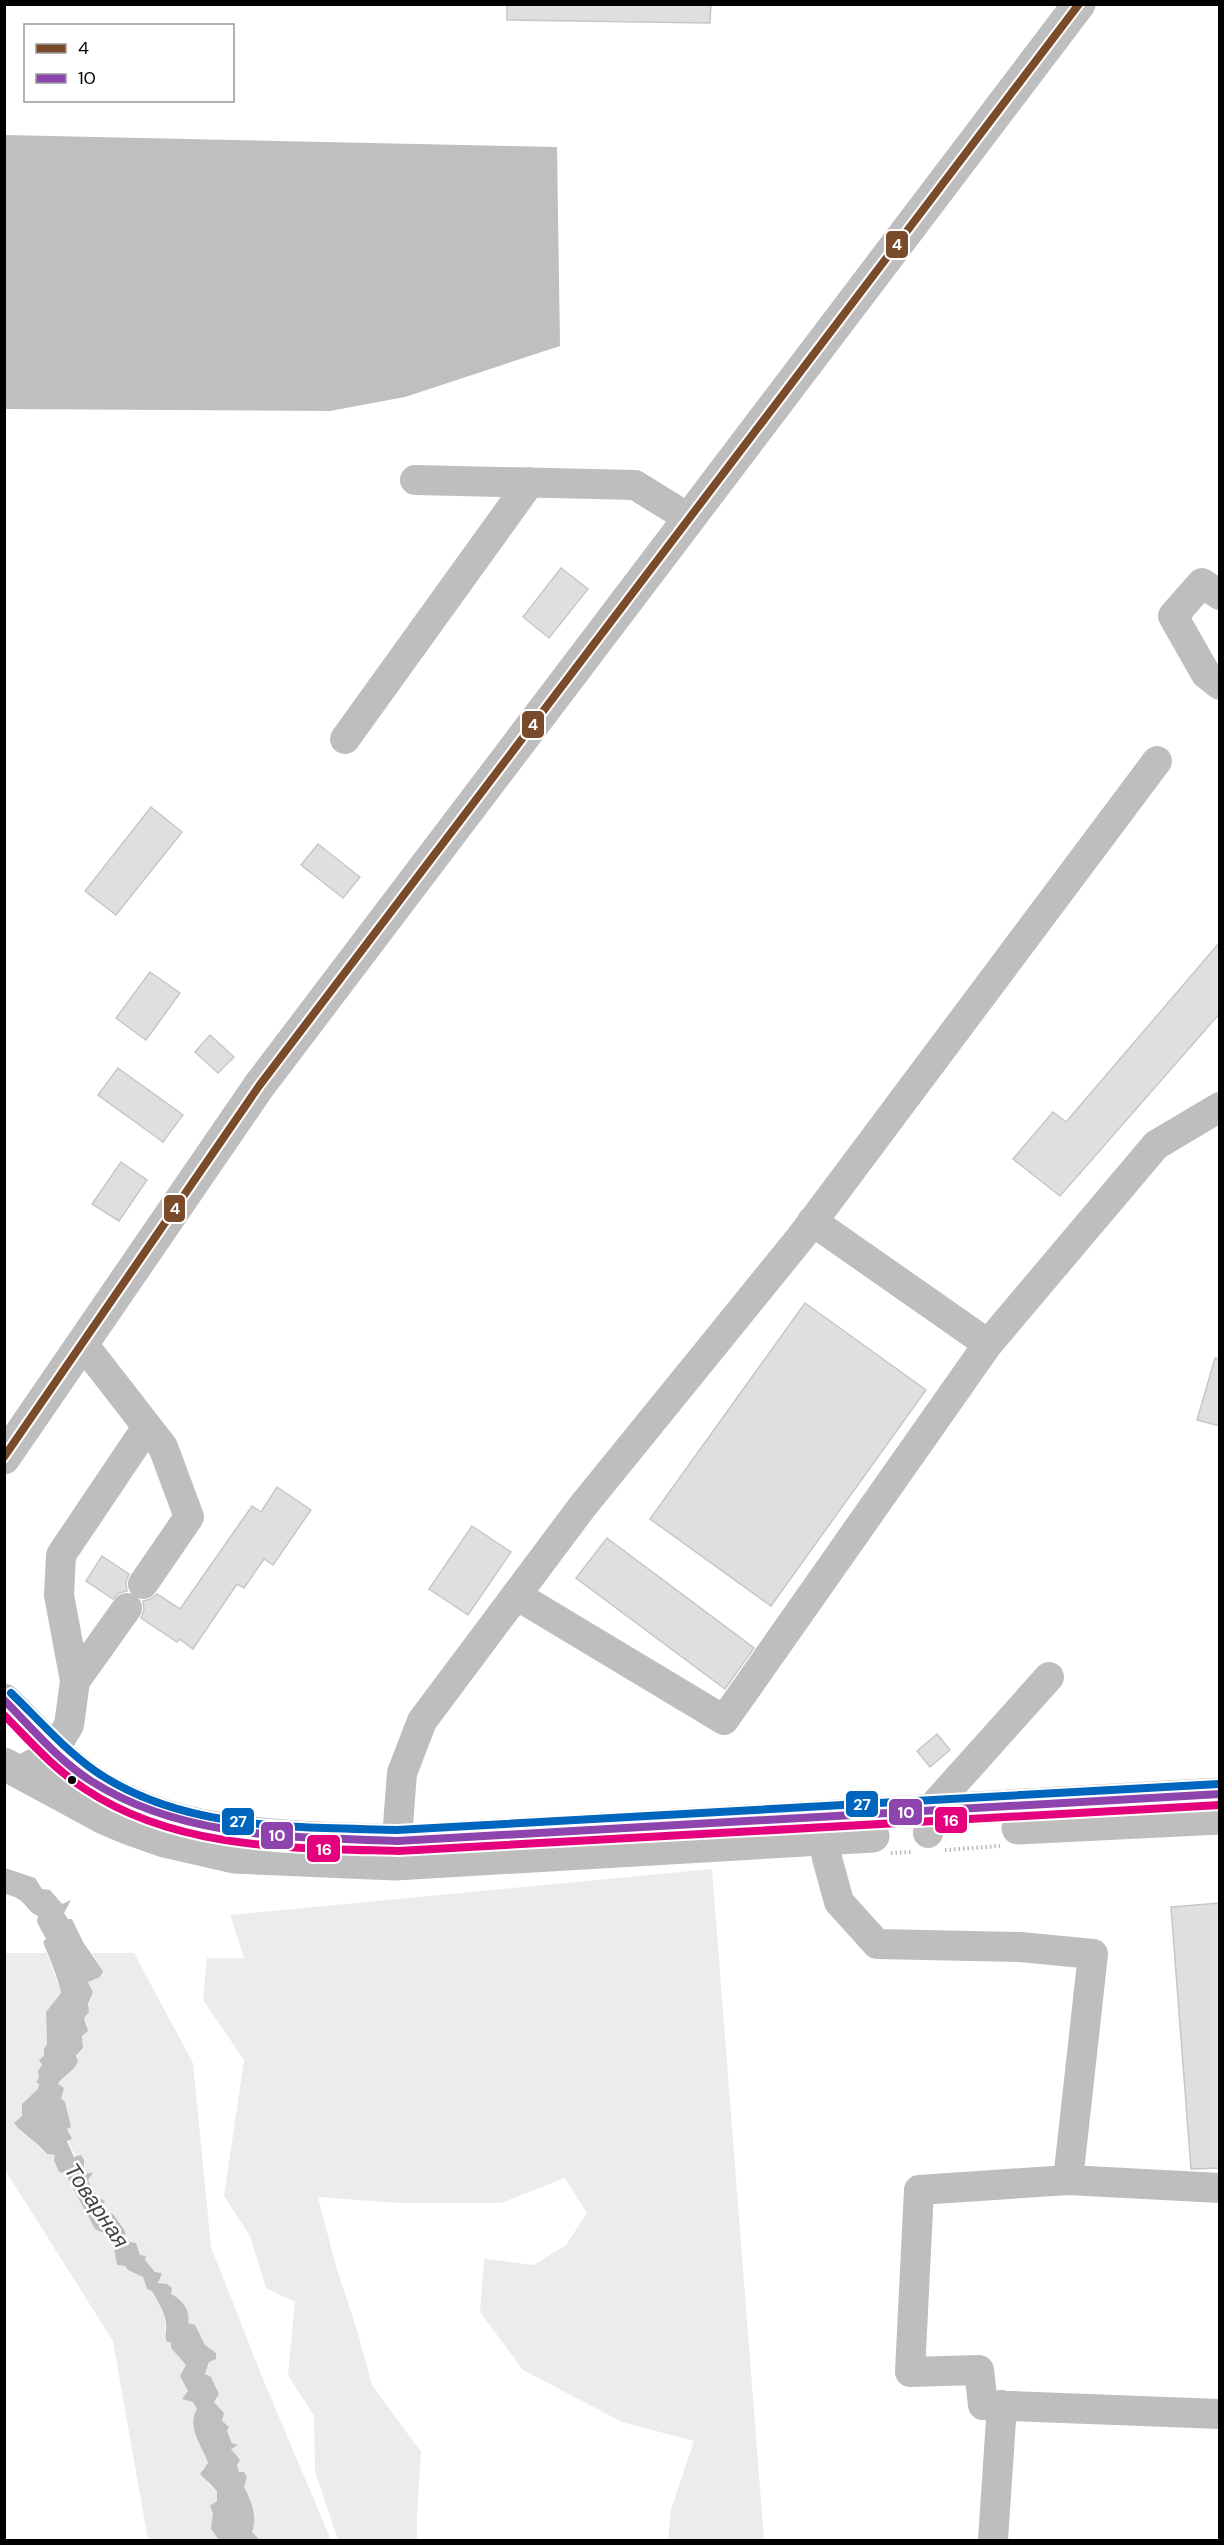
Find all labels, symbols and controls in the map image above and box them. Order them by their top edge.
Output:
legend [24,24,234,102]
text: 4 [78,36,89,60]
text: 10 [78,66,96,90]
line badge: 4 [885,230,909,259]
text: 4 [892,234,902,255]
line badge: 4 [521,710,545,739]
text: 4 [528,714,538,735]
line badge: 4 [163,1194,186,1223]
text: 4 [170,1198,180,1219]
unlabelled marker [66,1774,78,1786]
line badge: 27 [845,1790,879,1818]
text: 27 [853,1794,871,1815]
line badge: 10 [888,1798,923,1826]
text: 10 [897,1802,915,1823]
line badge: 16 [934,1806,968,1834]
line badge: 27 [221,1807,255,1836]
text: 16 [943,1810,959,1831]
text: 27 [229,1811,247,1832]
line badge: 10 [260,1821,294,1850]
text: 10 [268,1825,286,1846]
line badge: 16 [306,1834,341,1863]
text: 16 [316,1839,332,1860]
water label: Товарная [58,2157,136,2254]

